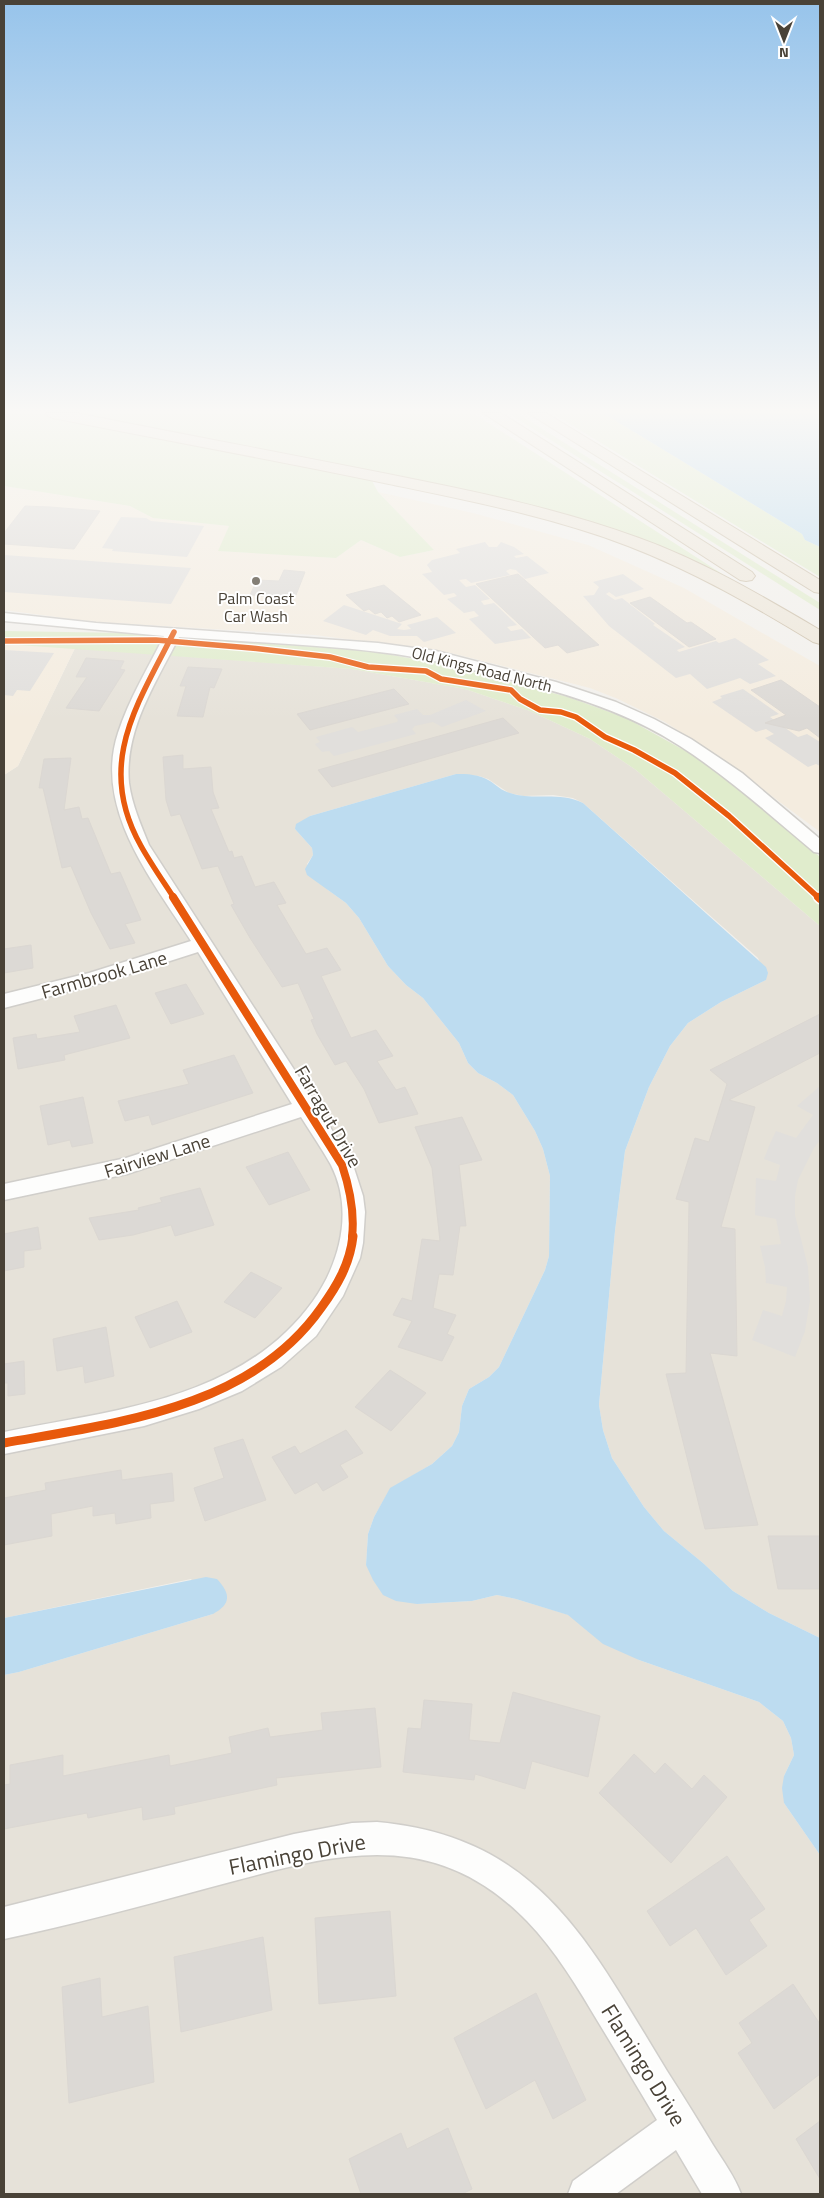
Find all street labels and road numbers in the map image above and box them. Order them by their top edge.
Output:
street label: Old Kings Road North [409,640,555,698]
street label: Farmbrook Lane [38,942,170,1006]
street label: Farragut Drive [288,1059,370,1173]
street label: Fairview Lane [100,1125,214,1185]
street label: Flamingo Drive [226,1824,368,1884]
street label: Flamingo Drive [593,1997,695,2133]

